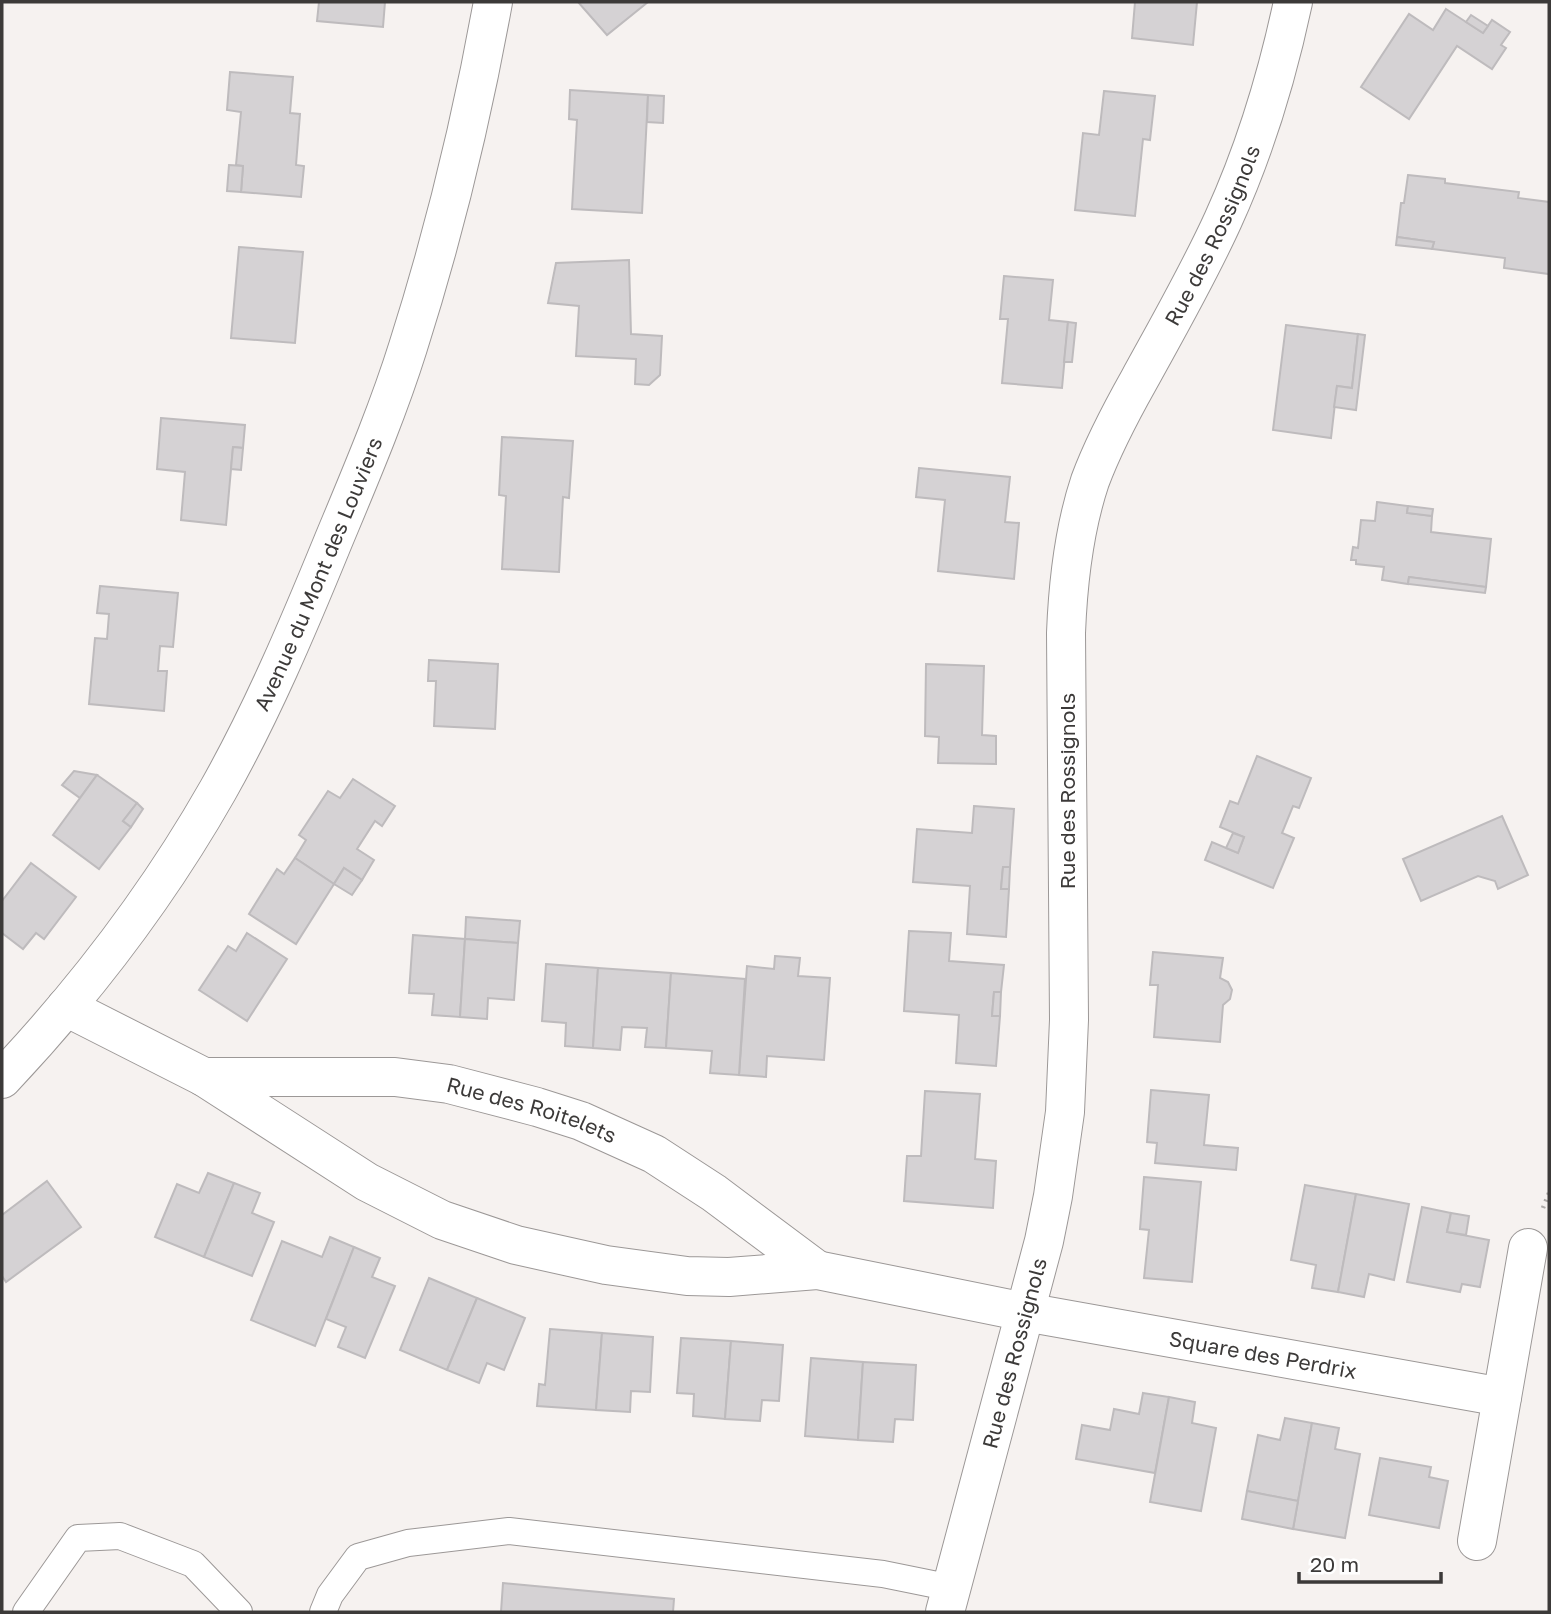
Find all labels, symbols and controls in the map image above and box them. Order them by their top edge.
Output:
street label: Rue des Rossignols [1159,141,1265,330]
street label: Avenue du Mont des Louviers [248,433,388,715]
street label: Rue des Rossignols [1054,693,1080,889]
street label: Rue des Roitelets [444,1071,621,1148]
street label: Rue des Rossignols [976,1255,1052,1451]
street label: Square des Perdrix [1167,1325,1359,1384]
scale bar [1299,1540,1441,1584]
text: 20 m [1310,1551,1359,1577]

